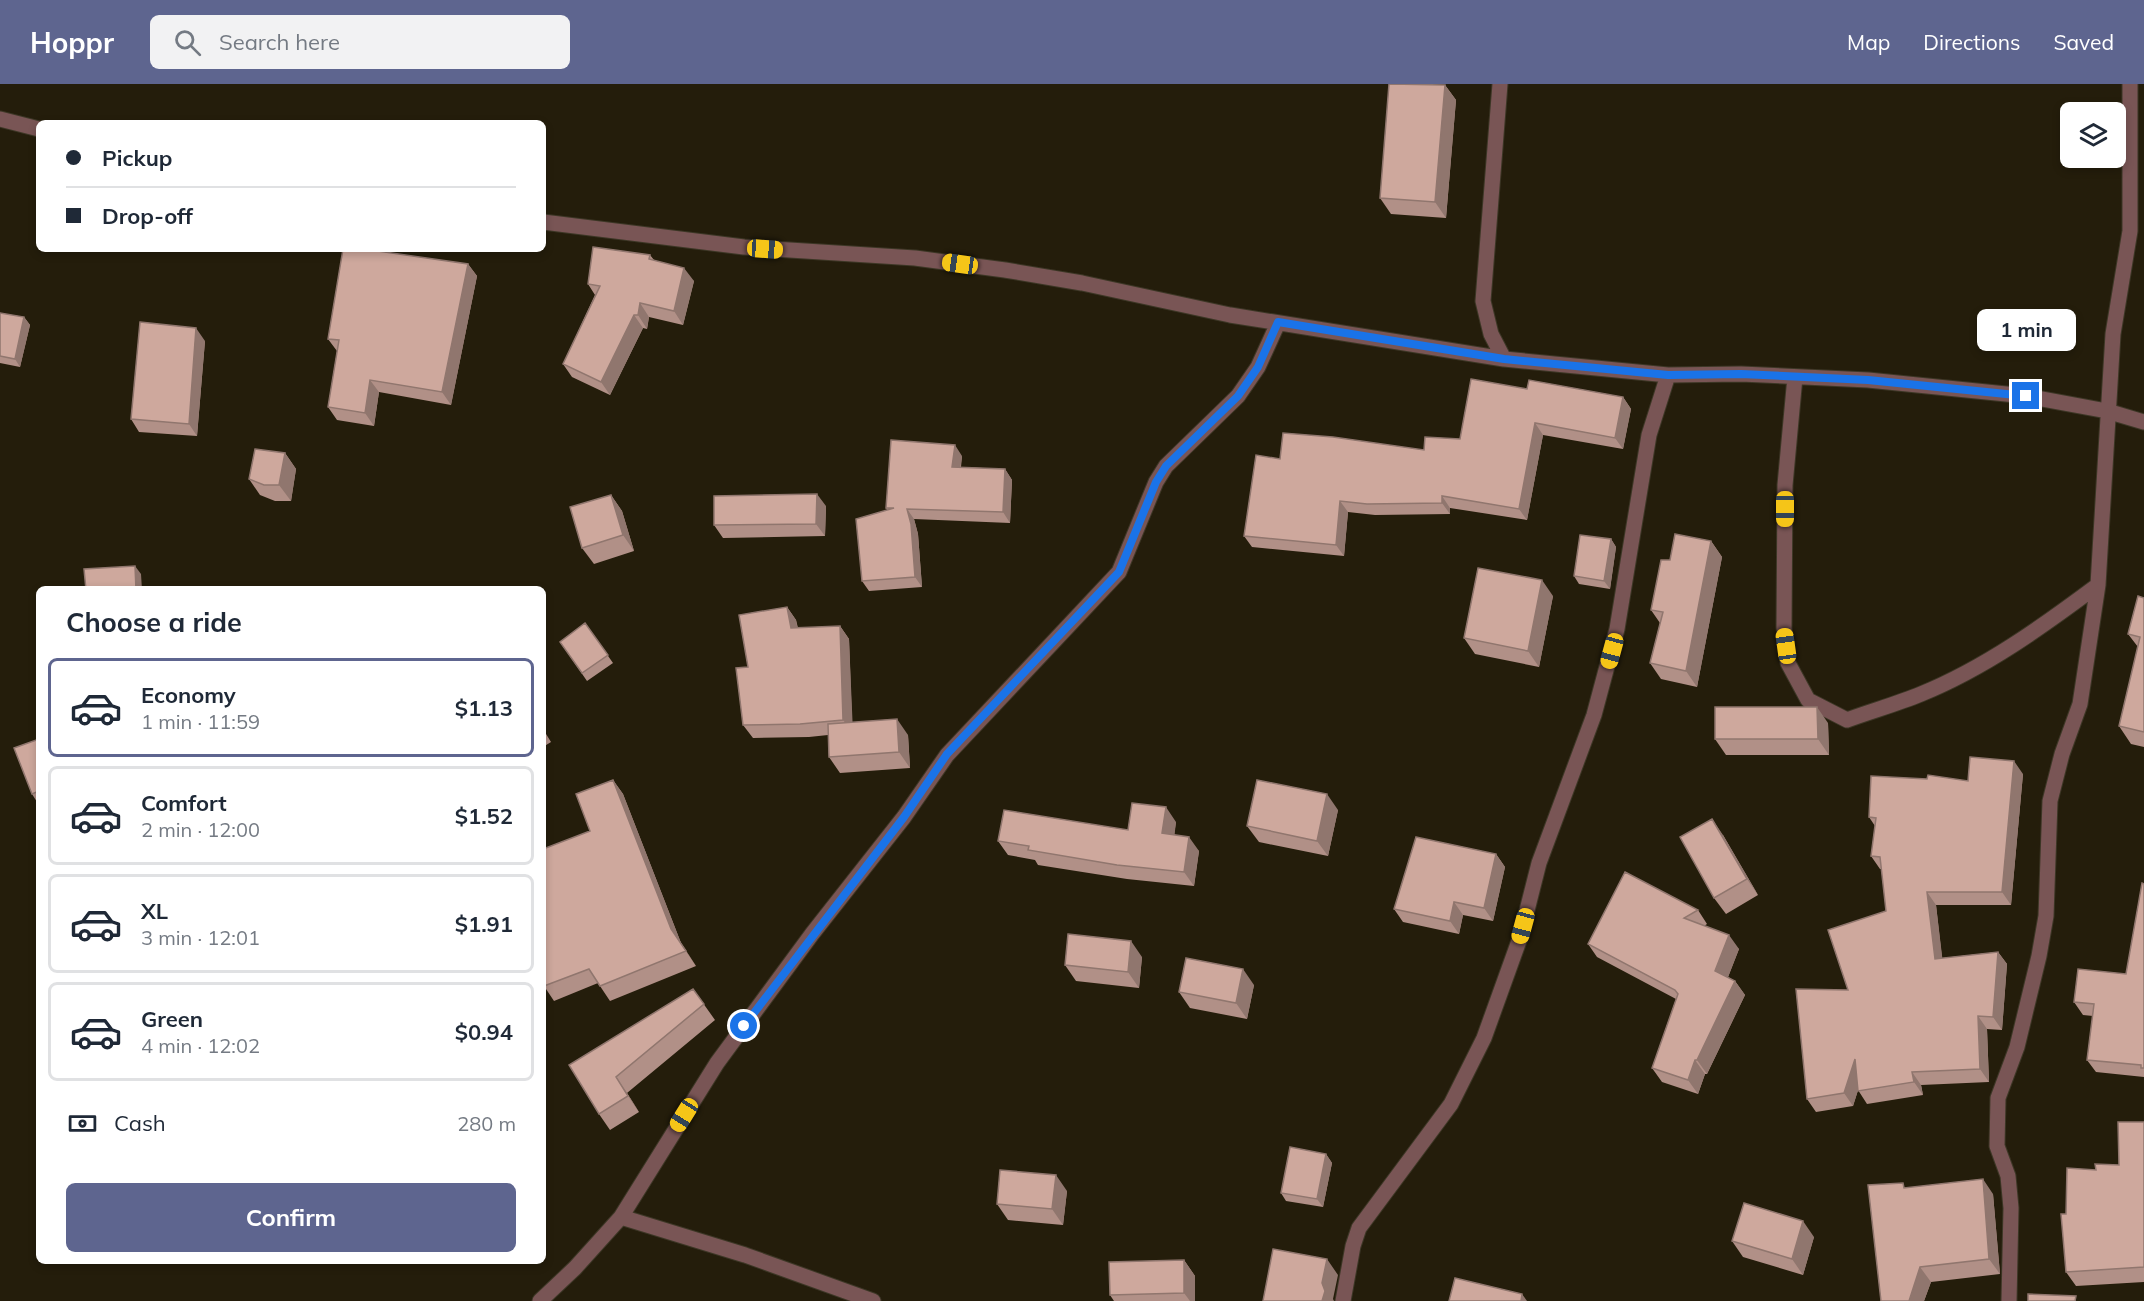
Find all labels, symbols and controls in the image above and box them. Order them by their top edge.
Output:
search box [150,15,570,69]
text: Hoppr [30,25,114,60]
icon: search [171,26,204,59]
text: Search here [219,28,340,56]
text: Map [1847,29,1890,55]
text: Directions [1923,29,2020,55]
text: Saved [2053,29,2114,55]
map controls [2060,102,2126,168]
button: layers [2060,102,2126,168]
text: Pickup [102,144,172,172]
text: Drop-off [102,202,193,230]
car [746,239,784,259]
car [941,253,979,275]
callout: 1 min [1976,309,2076,351]
text: 1 min [2000,317,2053,342]
route end [2012,382,2039,409]
car [1776,491,1794,527]
text: Choose a ride [66,605,242,639]
car [1775,627,1797,665]
car [1599,631,1625,671]
icon: car [69,681,123,735]
text: Economy [141,681,236,709]
text: $1.13 [455,694,513,722]
text: 1 min · 11:59 [141,709,260,734]
icon: car [69,789,123,843]
text: Comfort [141,789,227,817]
text: $1.52 [455,802,513,830]
text: 2 min · 12:00 [141,817,260,842]
icon: car [69,897,123,951]
text: XL [141,897,168,925]
car [1510,906,1536,946]
text: $1.91 [455,910,513,938]
text: 3 min · 12:01 [141,925,260,950]
icon: car [69,1005,123,1059]
text: Green [141,1005,203,1033]
route start [730,1012,757,1039]
text: $0.94 [455,1018,513,1046]
text: 4 min · 12:02 [141,1033,260,1058]
car [667,1095,701,1135]
icon: cash [66,1107,99,1140]
text: Cash [114,1109,166,1137]
text: 280 m [457,1111,516,1136]
button: Confirm [66,1183,516,1252]

